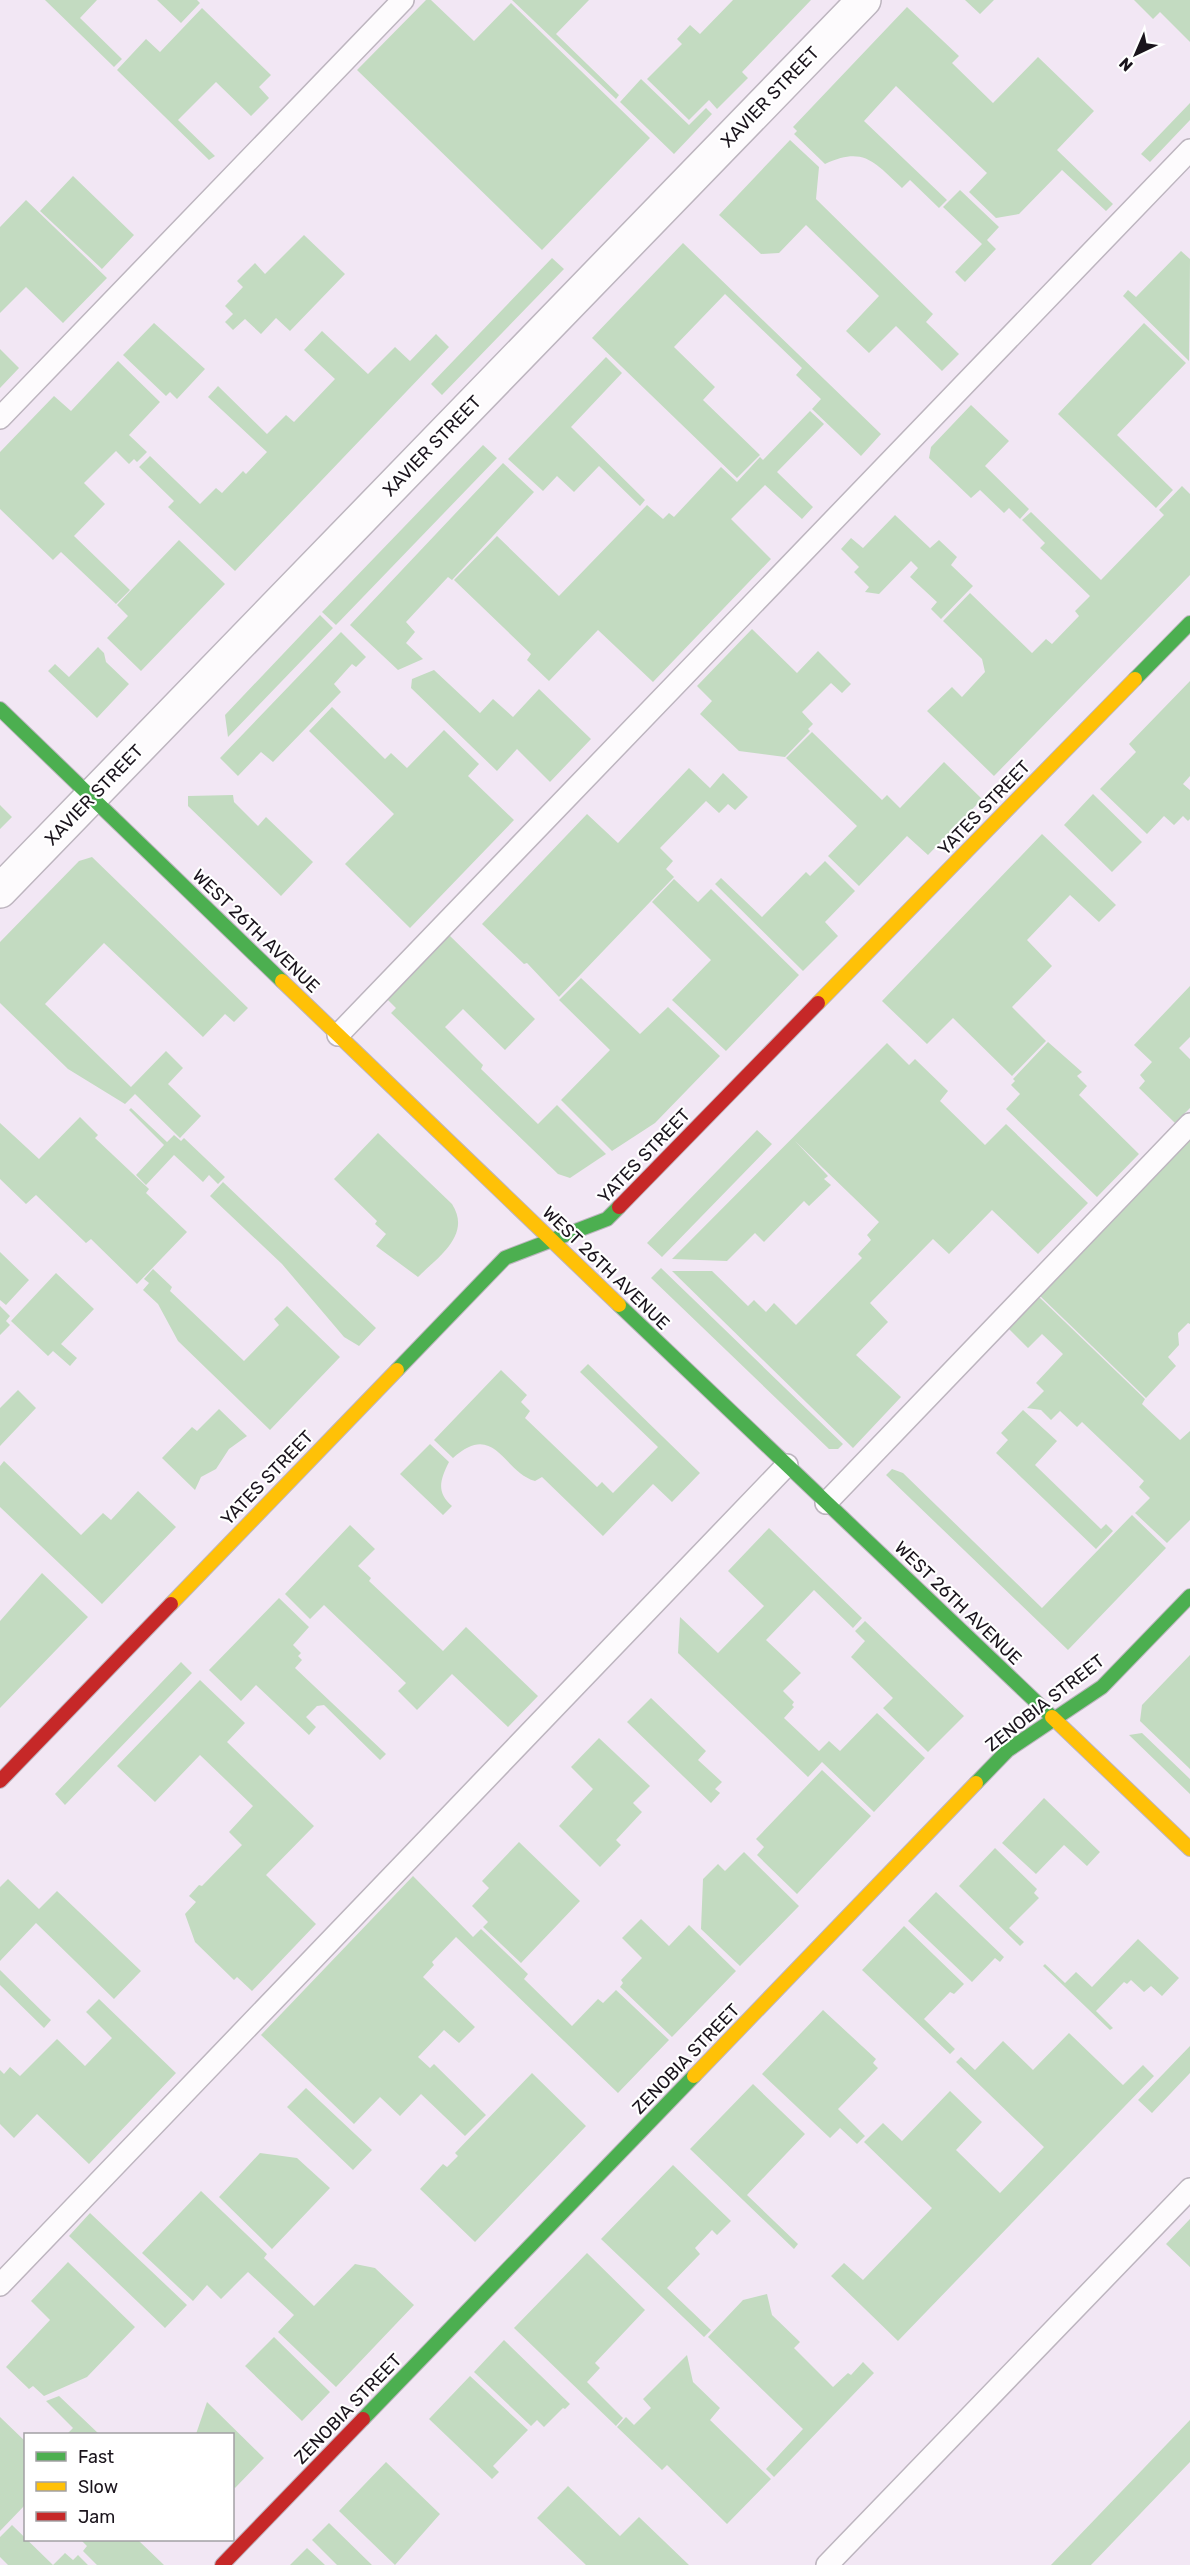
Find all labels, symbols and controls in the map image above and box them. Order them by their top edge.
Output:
north arrow [1106,24,1166,84]
street label: XAVIER STREET [716,42,824,152]
text: N [1115,54,1137,75]
street label: XAVIER STREET [378,391,486,501]
street label: XAVIER STREET [40,740,148,850]
street label: YATES STREET [933,756,1035,860]
street label: WEST 26TH AVENUE [188,865,324,997]
street label: YATES STREET [593,1104,695,1208]
street label: WEST 26TH AVENUE [538,1202,674,1334]
street label: YATES STREET [216,1426,318,1530]
street label: WEST 26TH AVENUE [890,1537,1026,1669]
street label: ZENOBIA STREET [981,1650,1109,1756]
street label: ZENOBIA STREET [628,1999,744,2119]
street label: ZENOBIA STREET [290,2349,406,2469]
legend [24,2433,234,2541]
text: Fast [78,2446,114,2468]
text: Slow [78,2476,118,2498]
text: Jam [78,2506,115,2528]

